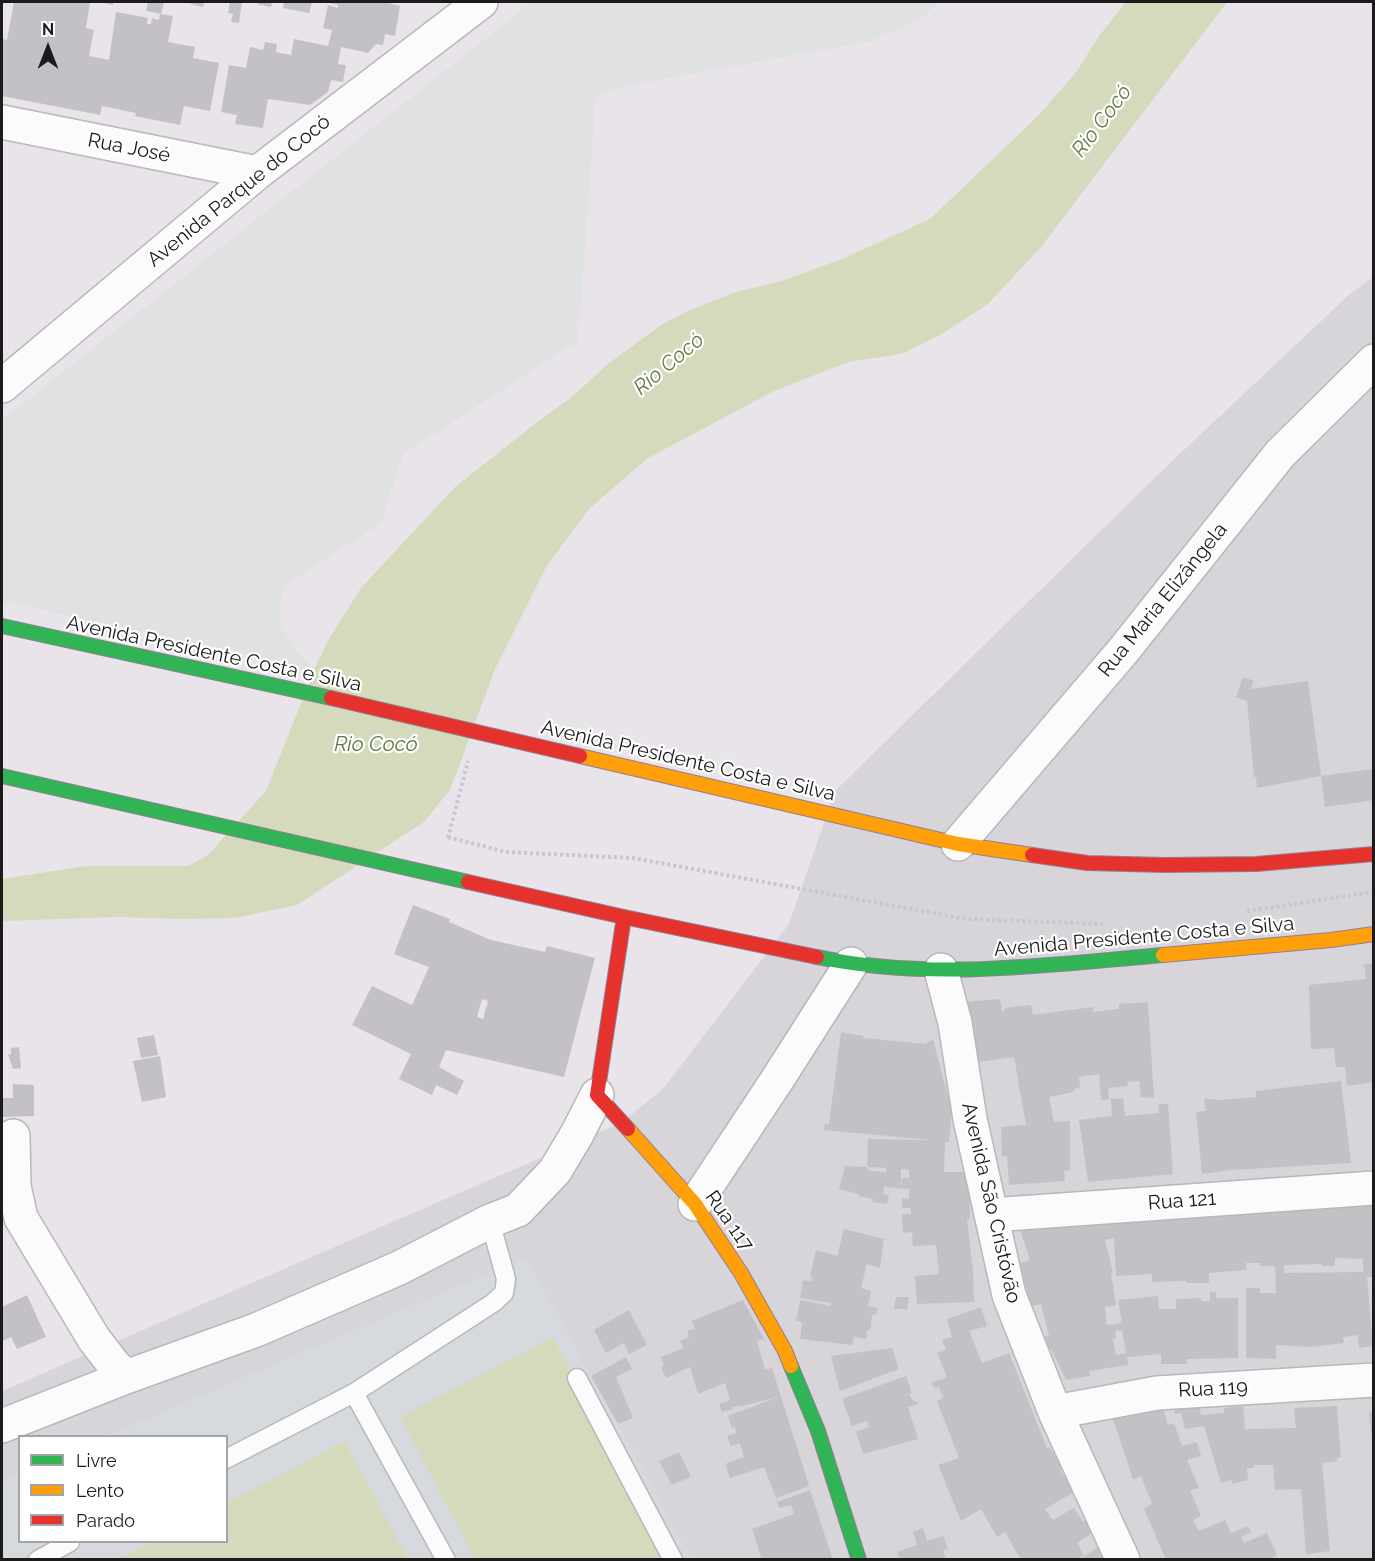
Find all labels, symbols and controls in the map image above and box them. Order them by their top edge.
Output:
north arrow [18,18,78,78]
text: N [42,20,54,39]
water label: Rio Cocó [1067,80,1137,162]
street label: Avenida Parque do Cocó [143,110,335,272]
street label: Rua José [86,128,172,168]
water label: Rio Cocó [629,327,709,401]
street label: Rua Maria Elizângela [1093,518,1233,682]
street label: Avenida Presidente Costa e Silva [64,611,364,697]
street label: Avenida Presidente Costa e Silva [539,715,837,807]
water label: Rio Cocó [334,732,418,758]
street label: Avenida Presidente Costa e Silva [993,912,1295,962]
street label: Avenida São Cristóvão [956,1100,1026,1306]
street label: Rua 117 [700,1186,758,1256]
street label: Rua 121 [1147,1187,1217,1215]
street label: Rua 119 [1178,1375,1248,1403]
legend [18,1435,228,1543]
text: Livre [76,1450,117,1471]
text: Lento [76,1480,124,1501]
text: Parado [76,1510,135,1531]

